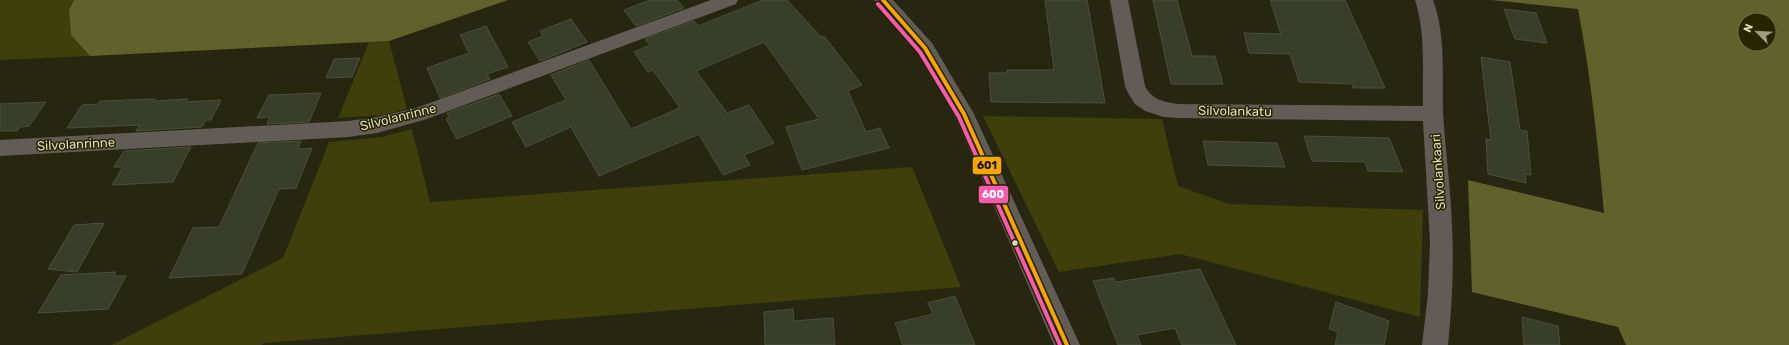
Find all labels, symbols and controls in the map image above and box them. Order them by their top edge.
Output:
north arrow [1737,12,1777,52]
text: N [1741,22,1756,34]
street label: Silvolanrinne [358,100,438,134]
street label: Silvolankatu [1198,103,1272,119]
street label: Silvolanrinne [37,134,115,154]
street label: Silvolankaari [1428,134,1448,210]
line badge: 601 [972,156,1002,175]
text: 601 [977,159,997,172]
line badge: 600 [978,185,1009,204]
text: 600 [982,188,1004,201]
unlabelled marker [1010,238,1020,248]

